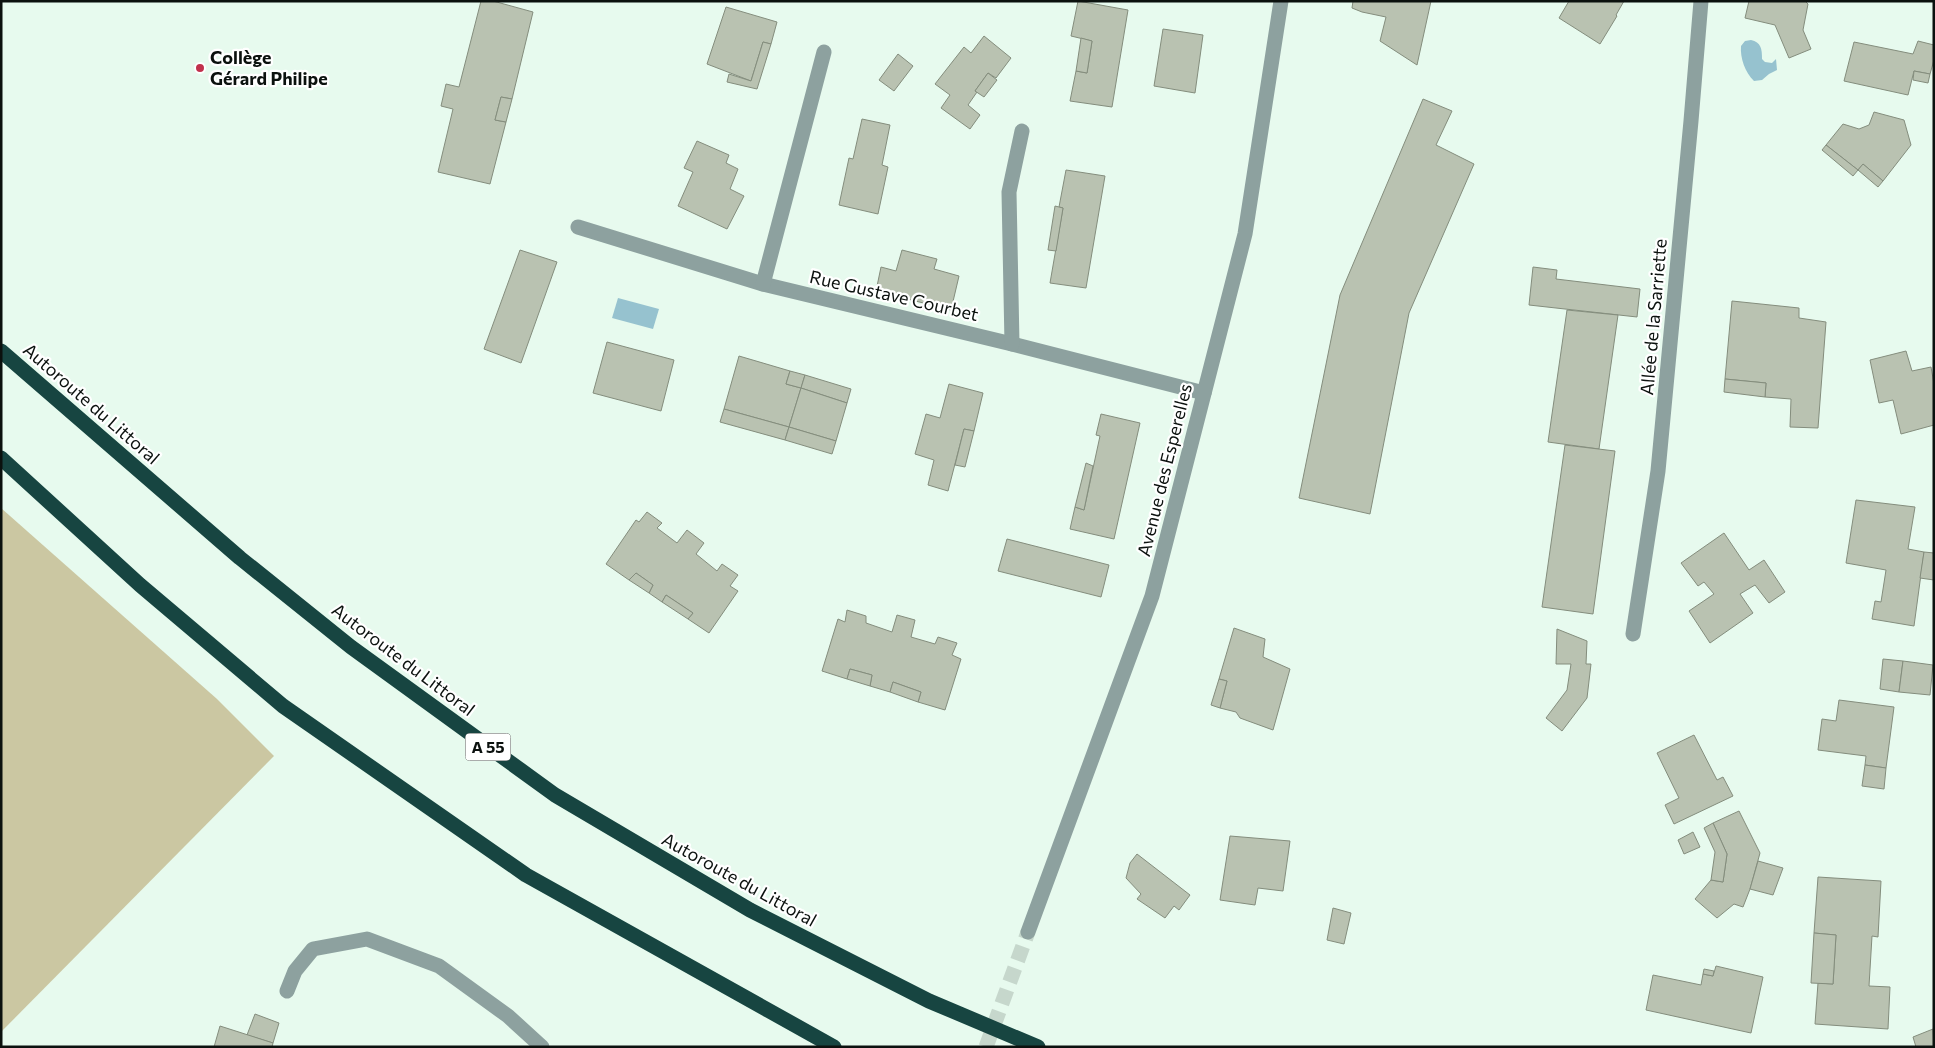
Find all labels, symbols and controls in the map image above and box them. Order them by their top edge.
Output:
place label: Collège Gérard Philipe [210,46,328,89]
marker: Collège Gérard Philipe [194,62,206,74]
street label: Allée de la Sarriette [1635,238,1671,396]
street label: Rue Gustave Courbet [808,265,981,325]
street label: Autoroute du Littoral [19,338,164,468]
street label: Avenue des Esperelles [1132,381,1196,558]
street label: Autoroute du Littoral [328,598,479,720]
road number: A 55 [466,734,510,760]
street label: Autoroute du Littoral [658,827,821,931]

